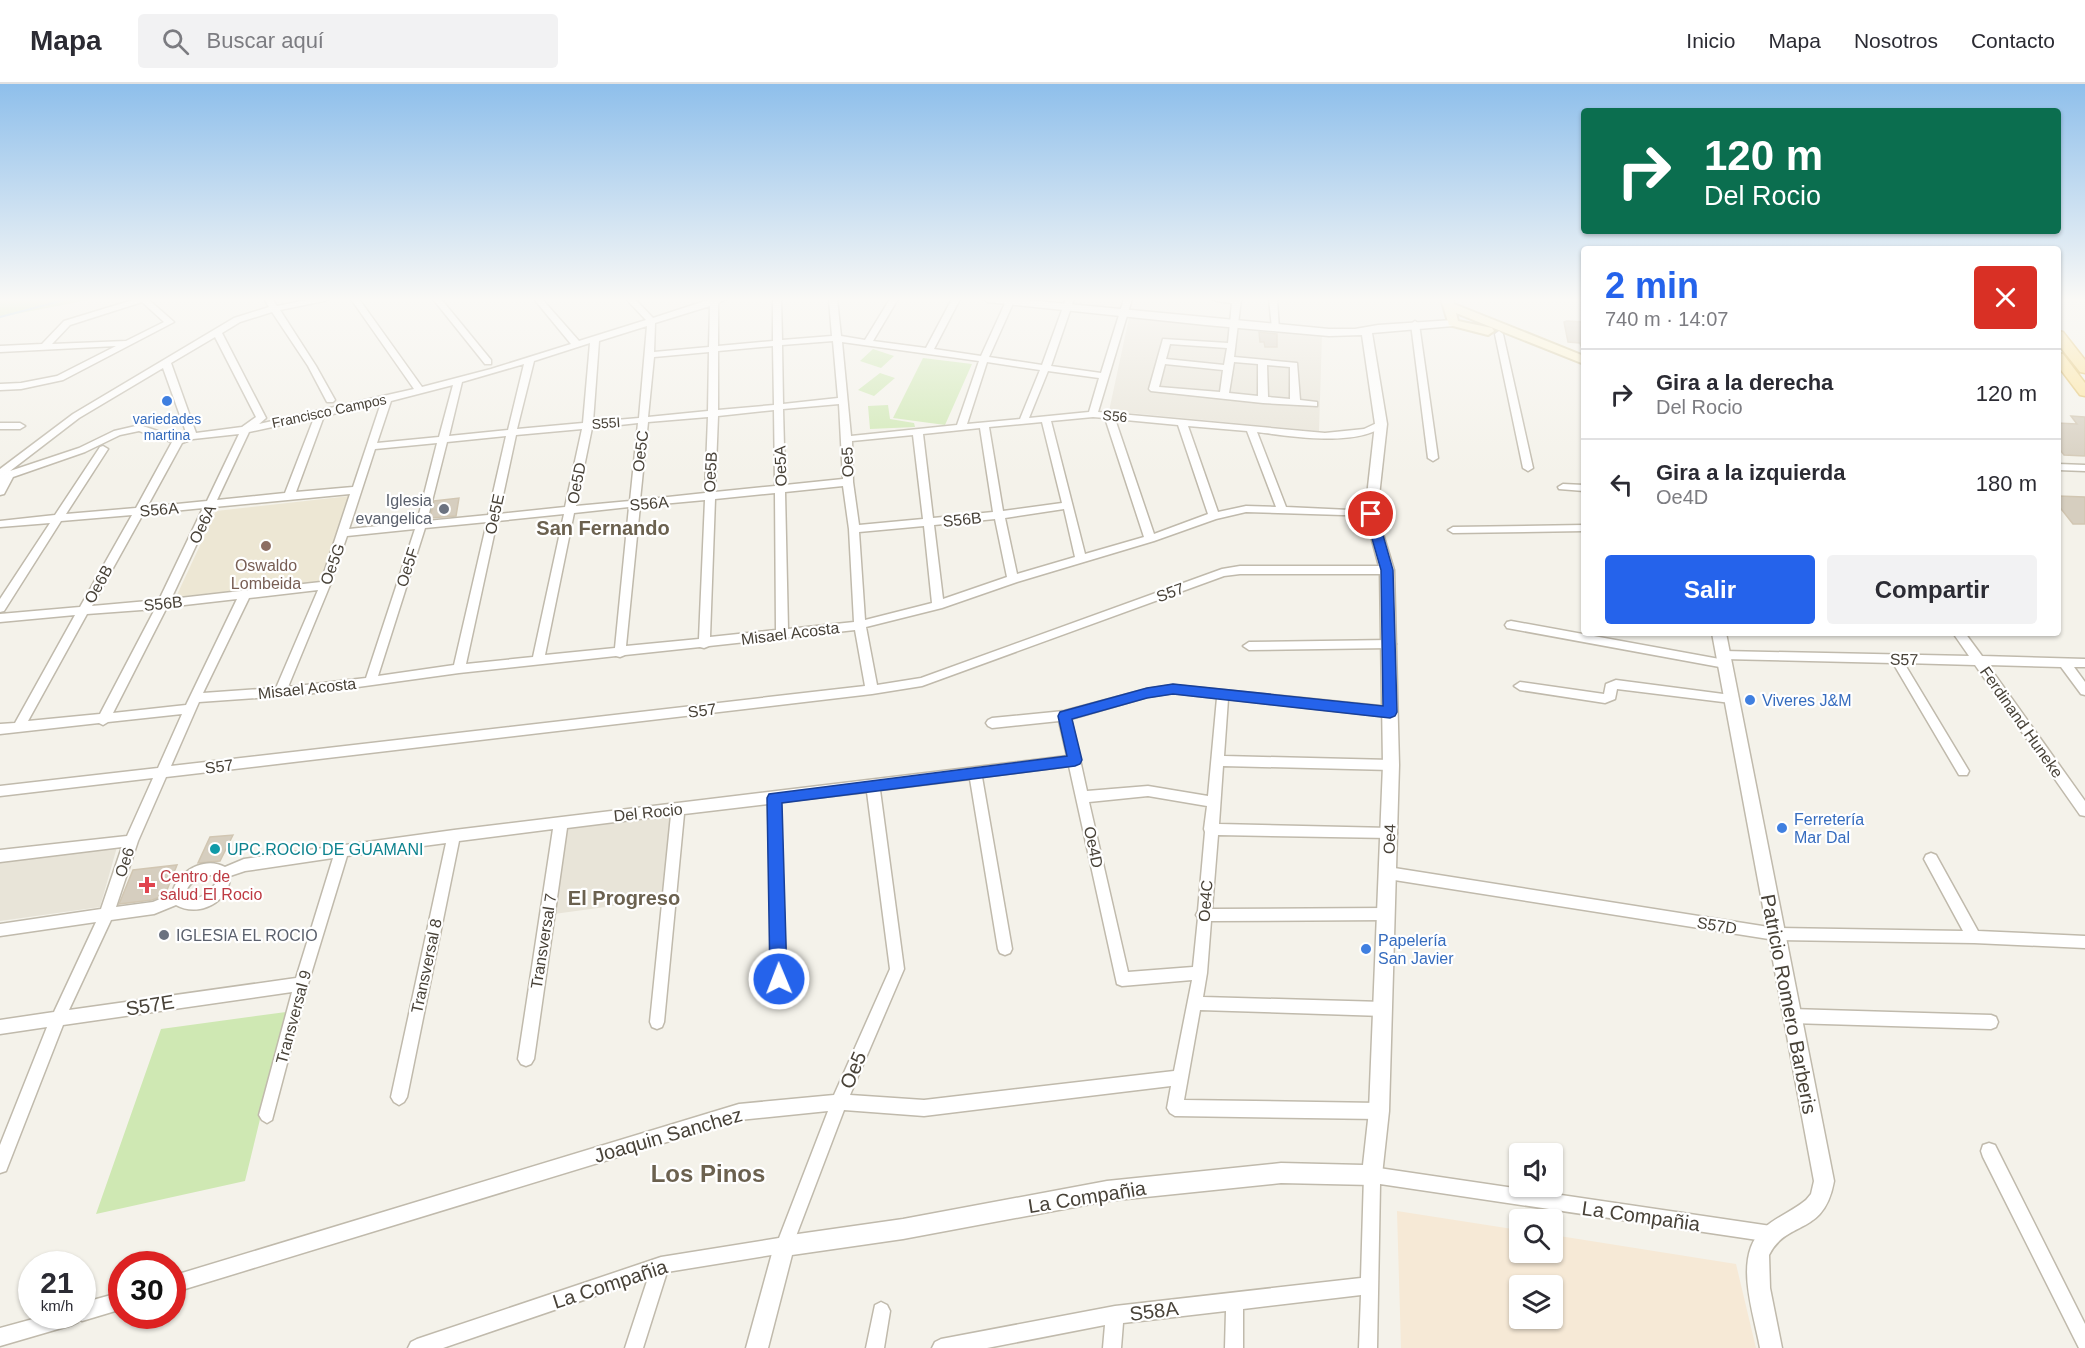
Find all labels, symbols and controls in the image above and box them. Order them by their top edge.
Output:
search box [138,14,558,68]
text: Mapa [30,25,102,56]
icon: search [159,25,192,58]
text: Buscar aquí [207,28,324,53]
text: Inicio [1686,29,1735,52]
text: Mapa [1768,29,1821,52]
text: Nosotros [1854,29,1938,52]
text: Contacto [1971,29,2055,52]
icon: right [1605,132,1683,210]
text: 120 m [1704,132,1823,179]
text: Del Rocio [1704,181,1821,211]
text: 2 min [1605,265,1699,306]
button: close [1974,266,2037,329]
text: 740 m · 14:07 [1605,308,1728,330]
text: Gira a la derecha [1656,370,1833,395]
icon: right [1605,378,1638,411]
text: 120 m [1976,381,2037,406]
street label: Francisco Campos [270,391,388,431]
marker: variedades martina [160,394,174,408]
text: Del Rocio [1656,396,1743,418]
street label: S56 [1102,407,1128,425]
place label: variedades martina [133,411,201,443]
street label: S55I [591,414,621,432]
street label: Oe5C [630,429,651,473]
street label: Oe5A [771,445,790,487]
street label: Oe5 [838,446,857,477]
street label: Oe5B [701,451,720,493]
text: Gira a la izquierda [1656,460,1846,485]
street label: Oe5D [564,461,589,505]
icon: left [1605,468,1638,501]
text: 180 m [1976,471,2037,496]
text: Oe4D [1656,486,1708,508]
pin [1345,488,1396,539]
place label: Iglesia evangelica [356,492,432,527]
street label: Oe5E [482,492,507,536]
street label: S56A [629,493,670,514]
icon: arrive [1354,497,1387,530]
street label: S56A [139,499,180,520]
street label: Oe6A [186,502,219,546]
marker: Iglesia evangelica [437,502,451,516]
street label: S56B [942,509,982,530]
district label: San Fernando [536,517,670,539]
marker: Oswaldo Lombeida [259,539,273,553]
street label: Oe5G [317,541,348,587]
street label: Oe5F [393,545,422,589]
button: Salir [1605,555,1815,624]
button: Compartir [1827,555,2037,624]
place label: Oswaldo Lombeida [231,557,301,592]
street label: Oe6B [81,562,116,606]
street label: S57 [1154,580,1187,605]
street label: S56B [143,593,183,614]
street label: Misael Acosta [740,619,840,648]
street label: S57 [1890,651,1918,668]
street label: Ferdinand Huneke [1977,663,2066,781]
street label: Misael Acosta [257,675,357,702]
place label: Viveres J&M [1762,692,1852,709]
marker: Viveres J&M [1743,693,1757,707]
street label: S57 [687,700,717,721]
street label: S57 [204,756,234,777]
street label: Del Rocio [613,800,684,825]
place label: Ferretería Mar Dal [1794,811,1864,846]
marker: Ferretería Mar Dal [1775,821,1789,835]
street label: Oe4 [1380,824,1399,854]
street label: Oe4D [1081,825,1106,869]
place label: UPC.ROCIO DE GUAMANI [227,841,423,858]
marker: UPC.ROCIO DE GUAMANI [208,842,222,856]
street label: Oe6 [112,845,137,879]
place label: Centro de salud El Rocio [160,868,262,903]
marker: Centro de salud El Rocio [138,876,156,894]
street label: Oe4C [1196,880,1215,922]
district label: El Progreso [568,887,680,909]
street label: Transversal 7 [528,892,559,990]
street label: Patricio Romero Barberis [1757,892,1821,1116]
street label: S57D [1696,914,1738,937]
street label: Transversal 8 [408,917,445,1015]
place label: IGLESIA EL ROCIO [176,927,318,944]
marker: IGLESIA EL ROCIO [157,928,171,942]
place label: Papelería San Javier [1378,932,1454,967]
marker: Papelería San Javier [1359,942,1373,956]
position arrow [747,947,811,1011]
street label: Transversal 9 [273,968,314,1066]
street label: S57E [124,990,176,1020]
street label: Oe5 [835,1048,871,1092]
street label: Joaquin Sanchez [591,1103,745,1167]
map controls [1509,1143,1563,1329]
button: sound [1509,1143,1563,1197]
district label: Los Pinos [651,1160,765,1187]
street label: La Compañia [1027,1177,1148,1217]
street label: La Compañia [1581,1197,1702,1235]
button: search [1509,1209,1563,1263]
speed limit sign: 30 [108,1251,186,1329]
street label: La Compañia [550,1255,671,1313]
text: 21 [40,1266,74,1299]
button: layers [1509,1275,1563,1329]
text: km/h [41,1297,73,1314]
street label: S58A [1128,1297,1180,1325]

